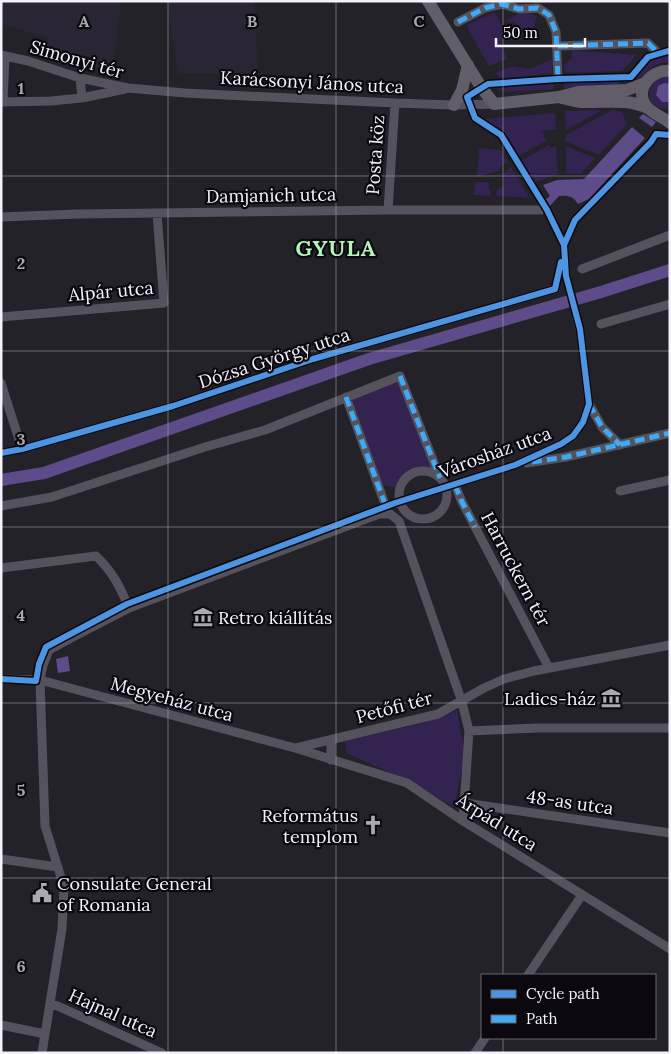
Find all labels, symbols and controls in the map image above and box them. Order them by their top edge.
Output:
text: A [79,11,90,31]
text: B [247,11,258,31]
text: C [413,11,425,31]
scale bar [496,15,585,47]
text: 50 m [503,23,538,42]
street label: Simonyi tér [28,35,127,83]
street label: Karácsonyi János utca [220,66,404,98]
text: 1 [18,78,24,98]
street label: Posta köz [361,114,389,196]
street label: Damjanich utca [206,182,336,208]
district label: GYULA [296,234,376,262]
text: 2 [17,253,25,273]
street label: Alpár utca [67,276,154,306]
street label: Dózsa György utca [195,323,353,393]
street label: Városház utca [435,421,554,483]
text: 3 [17,429,26,449]
street label: Harruckern tér [476,508,556,630]
text: 4 [17,605,26,625]
museum icon: Retro kiállítás [192,606,214,628]
place label: Retro kiállítás [218,606,332,629]
street label: Megyeház utca [108,672,236,726]
street label: Petőfi tér [353,686,435,728]
place label: Ladics-ház [504,687,596,710]
museum icon: Ladics-ház [600,687,622,709]
text: 5 [17,780,26,800]
street label: 48-as utca [525,785,615,819]
street label: Árpád utca [451,788,542,856]
place label: Református templom [261,804,358,848]
church icon: Református templom [362,814,384,836]
place label: Consulate General of Romania [57,872,212,916]
public building icon: Consulate General of Romania [31,882,53,904]
text: 6 [16,956,26,976]
legend [481,974,656,1039]
street label: Hajnal utca [65,983,161,1043]
text: Cycle path [526,984,600,1003]
text: Path [526,1009,557,1028]

